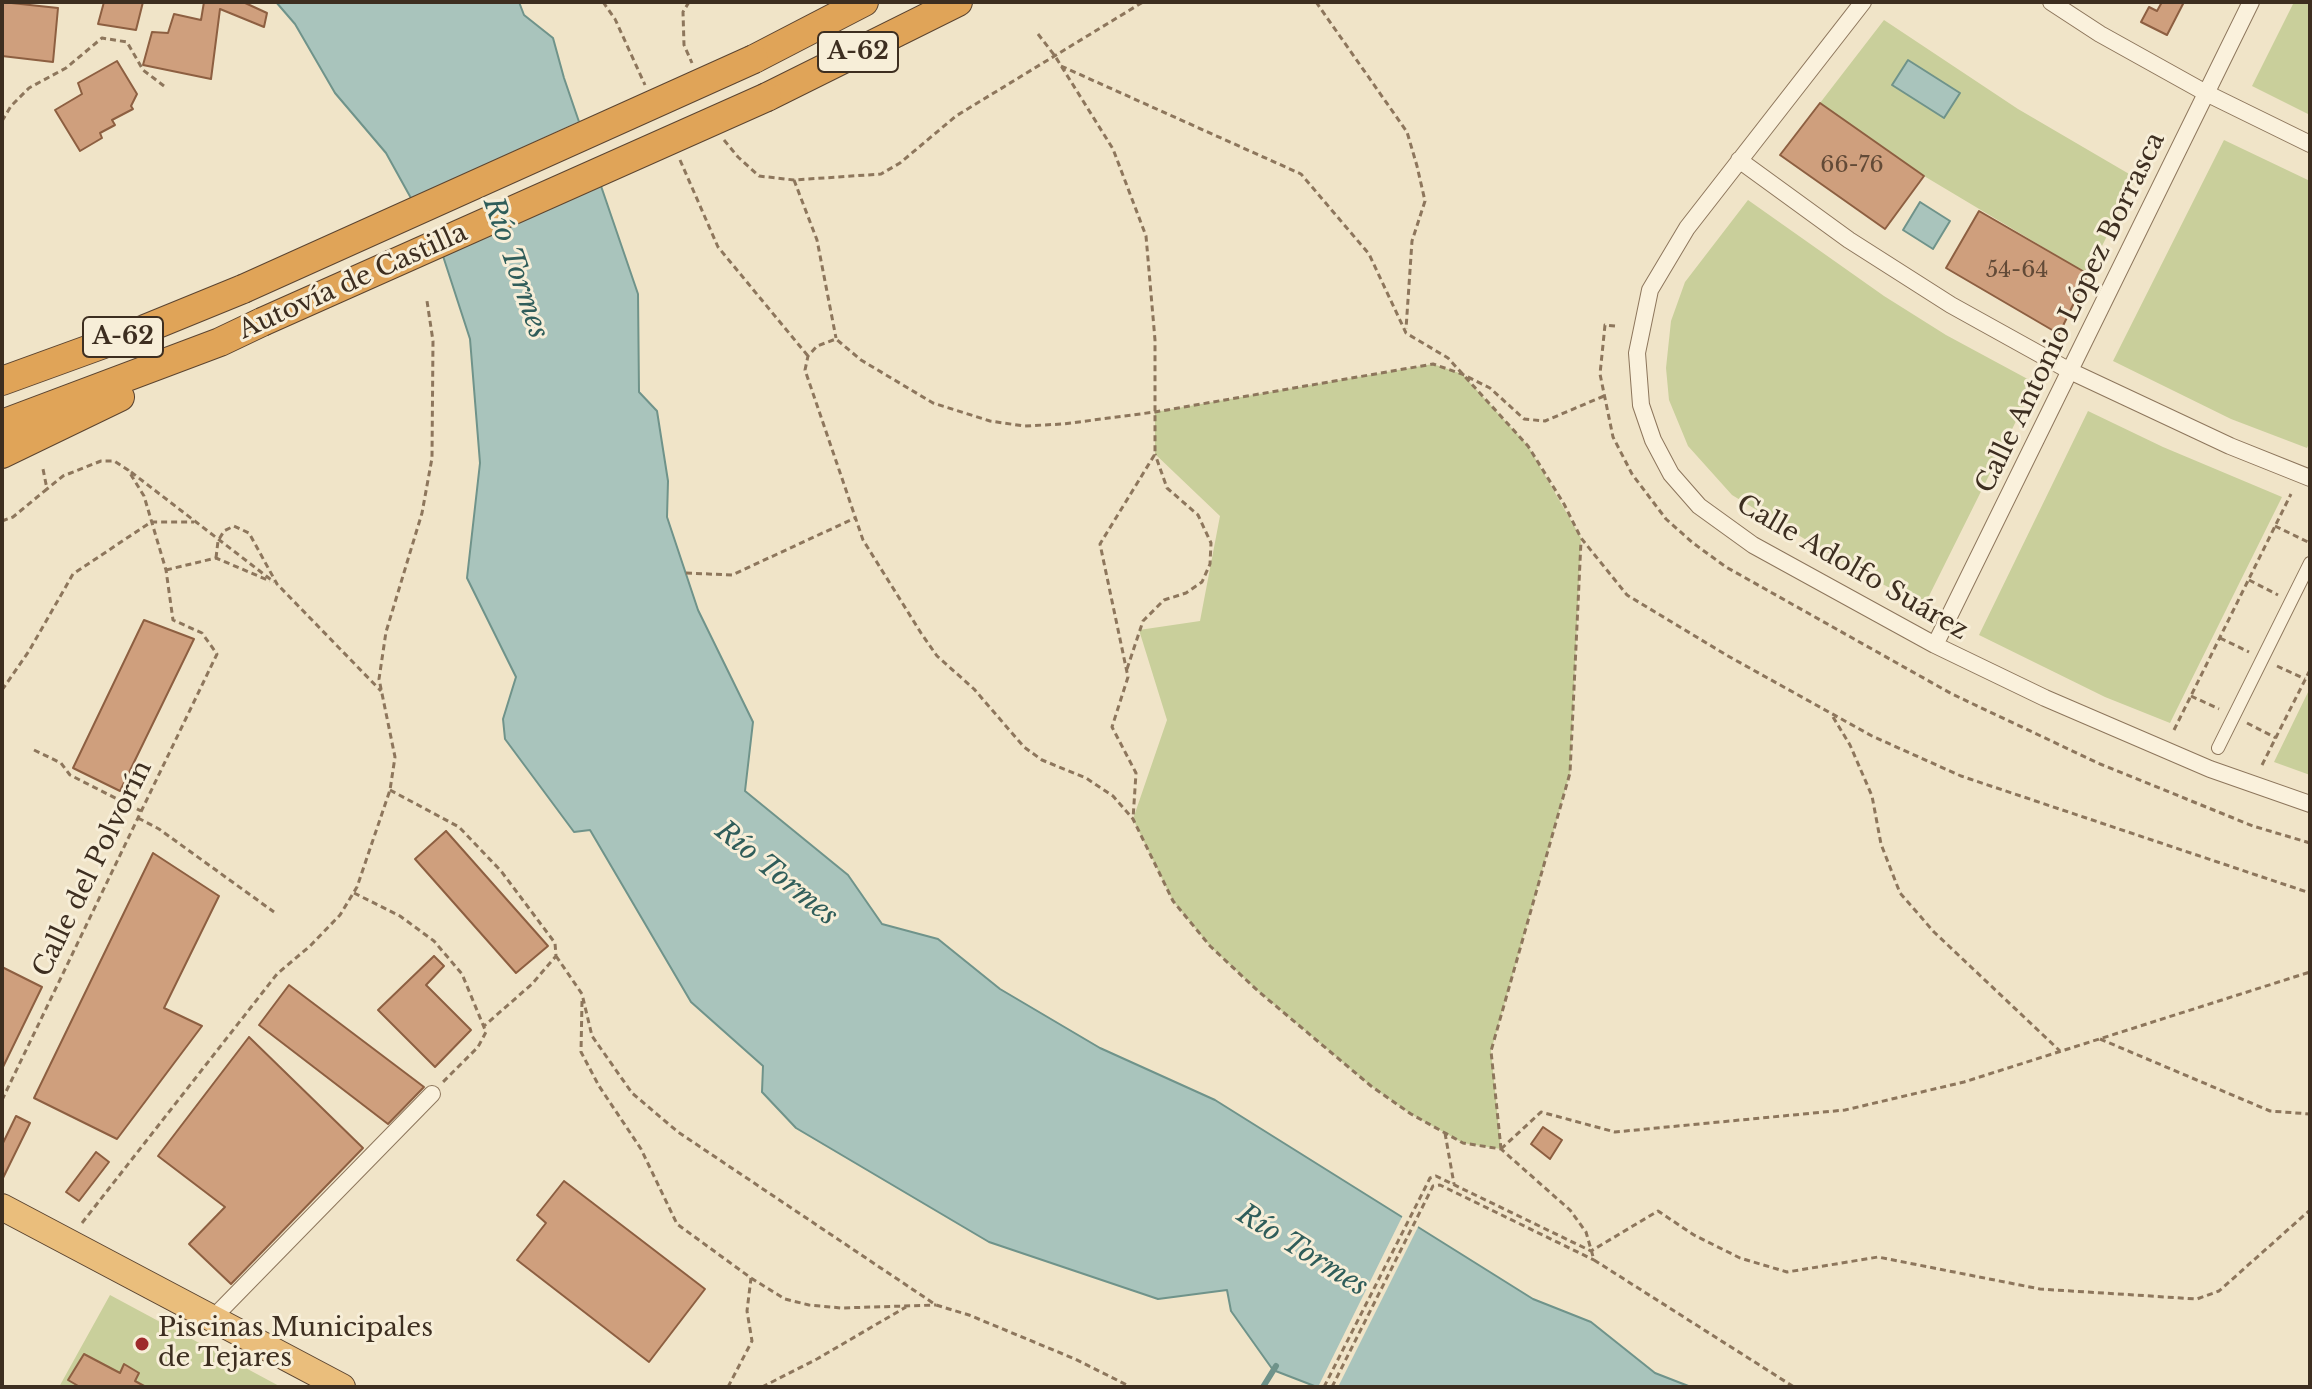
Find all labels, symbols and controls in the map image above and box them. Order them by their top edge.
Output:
road number: A-62 [818,32,898,72]
street label: Calle Antonio López Borrasca [1970,128,2172,498]
house number: 66-76 [1820,153,1884,179]
water label: Río Tormes [475,193,555,343]
street label: Autovía de Castilla [234,218,472,346]
house number: 54-64 [1986,258,2048,284]
road number: A-62 [83,317,163,357]
street label: Calle Adolfo Suárez [1731,489,1973,647]
street label: Calle del Polvorín [27,756,159,982]
water label: Río Tormes [708,815,844,933]
water label: Río Tormes [1231,1198,1373,1304]
place label: Piscinas Municipales de Tejares [158,1313,433,1374]
marker: Piscinas Municipales de Tejares [133,1335,151,1353]

